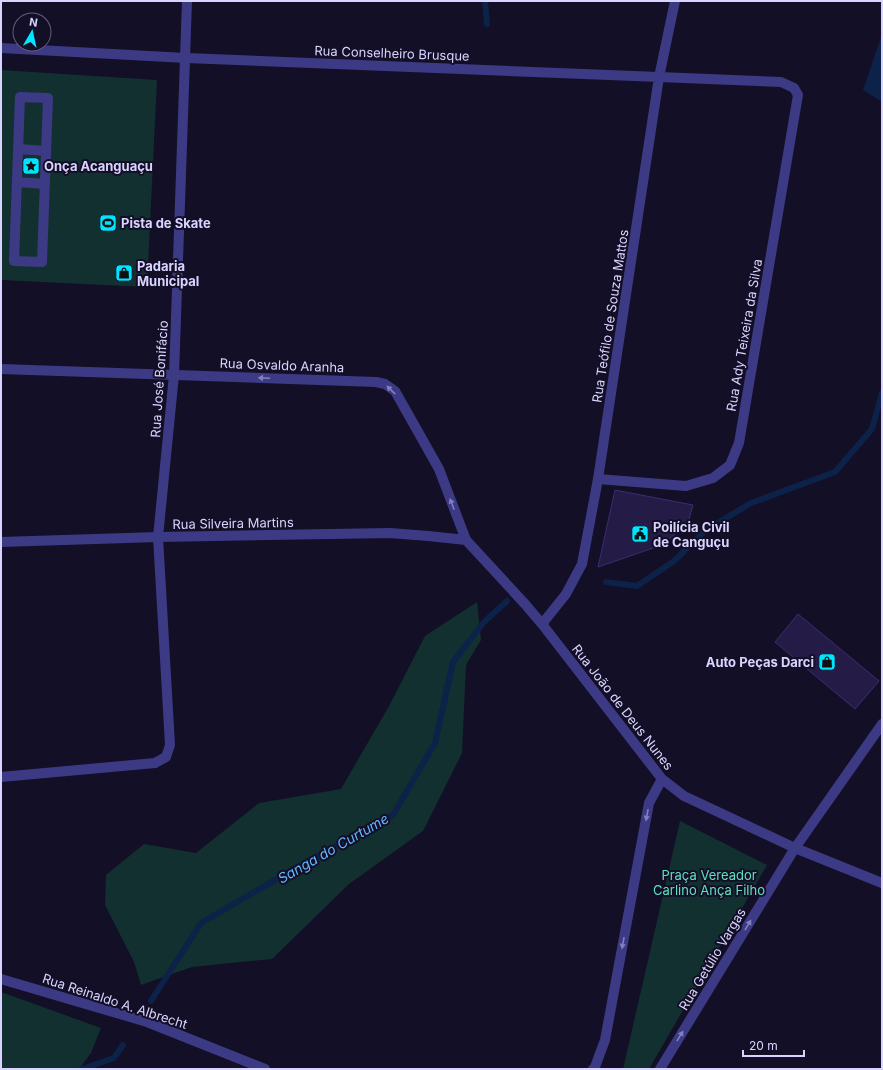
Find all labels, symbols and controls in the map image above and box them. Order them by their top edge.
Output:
north arrow [12,12,52,52]
text: N [28,15,39,30]
street label: Rua Conselheiro Brusque [314,42,470,64]
place icon: Onça Acanguaçu [21,156,41,176]
place label: Onça Acanguaçu [44,158,153,174]
sports icon: Pista de Skate [98,213,118,233]
place label: Pista de Skate [121,215,211,231]
street label: Rua Teófilo de Souza Mattos [588,228,632,404]
street label: Rua Ady Teixeira da Silva [723,257,765,413]
place label: Padaria Municipal [137,258,199,289]
shop icon: Padaria Municipal [114,263,134,283]
street label: Rua José Bonifácio [147,320,171,438]
street label: Rua Osvaldo Aranha [219,355,345,375]
one-way arrow [257,375,270,381]
one-way arrow [386,385,396,394]
one-way arrow [449,497,455,509]
street label: Rua Silveira Martins [172,514,294,532]
place label: Poilícia Civil de Canguçu [653,519,730,550]
public building icon: Poilícia Civil de Canguçu [630,524,650,544]
street label: Rua João de Deus Nunes [569,641,677,773]
shop icon: Auto Peças Darci [817,652,837,672]
place label: Auto Peças Darci [706,654,814,670]
water label: Sanga do Curtume [275,809,391,887]
one-way arrow [644,809,650,821]
park label: Praça Vereador Carlino Ança Filho [653,867,765,898]
street label: Rua Getúlio Vargas [675,905,749,1013]
one-way arrow [744,920,752,930]
one-way arrow [620,937,626,949]
street label: Rua Reinaldo A. Albrecht [40,970,190,1032]
one-way arrow [676,1031,684,1041]
scale bar [743,1032,804,1058]
text: 20 m [749,1038,778,1053]

